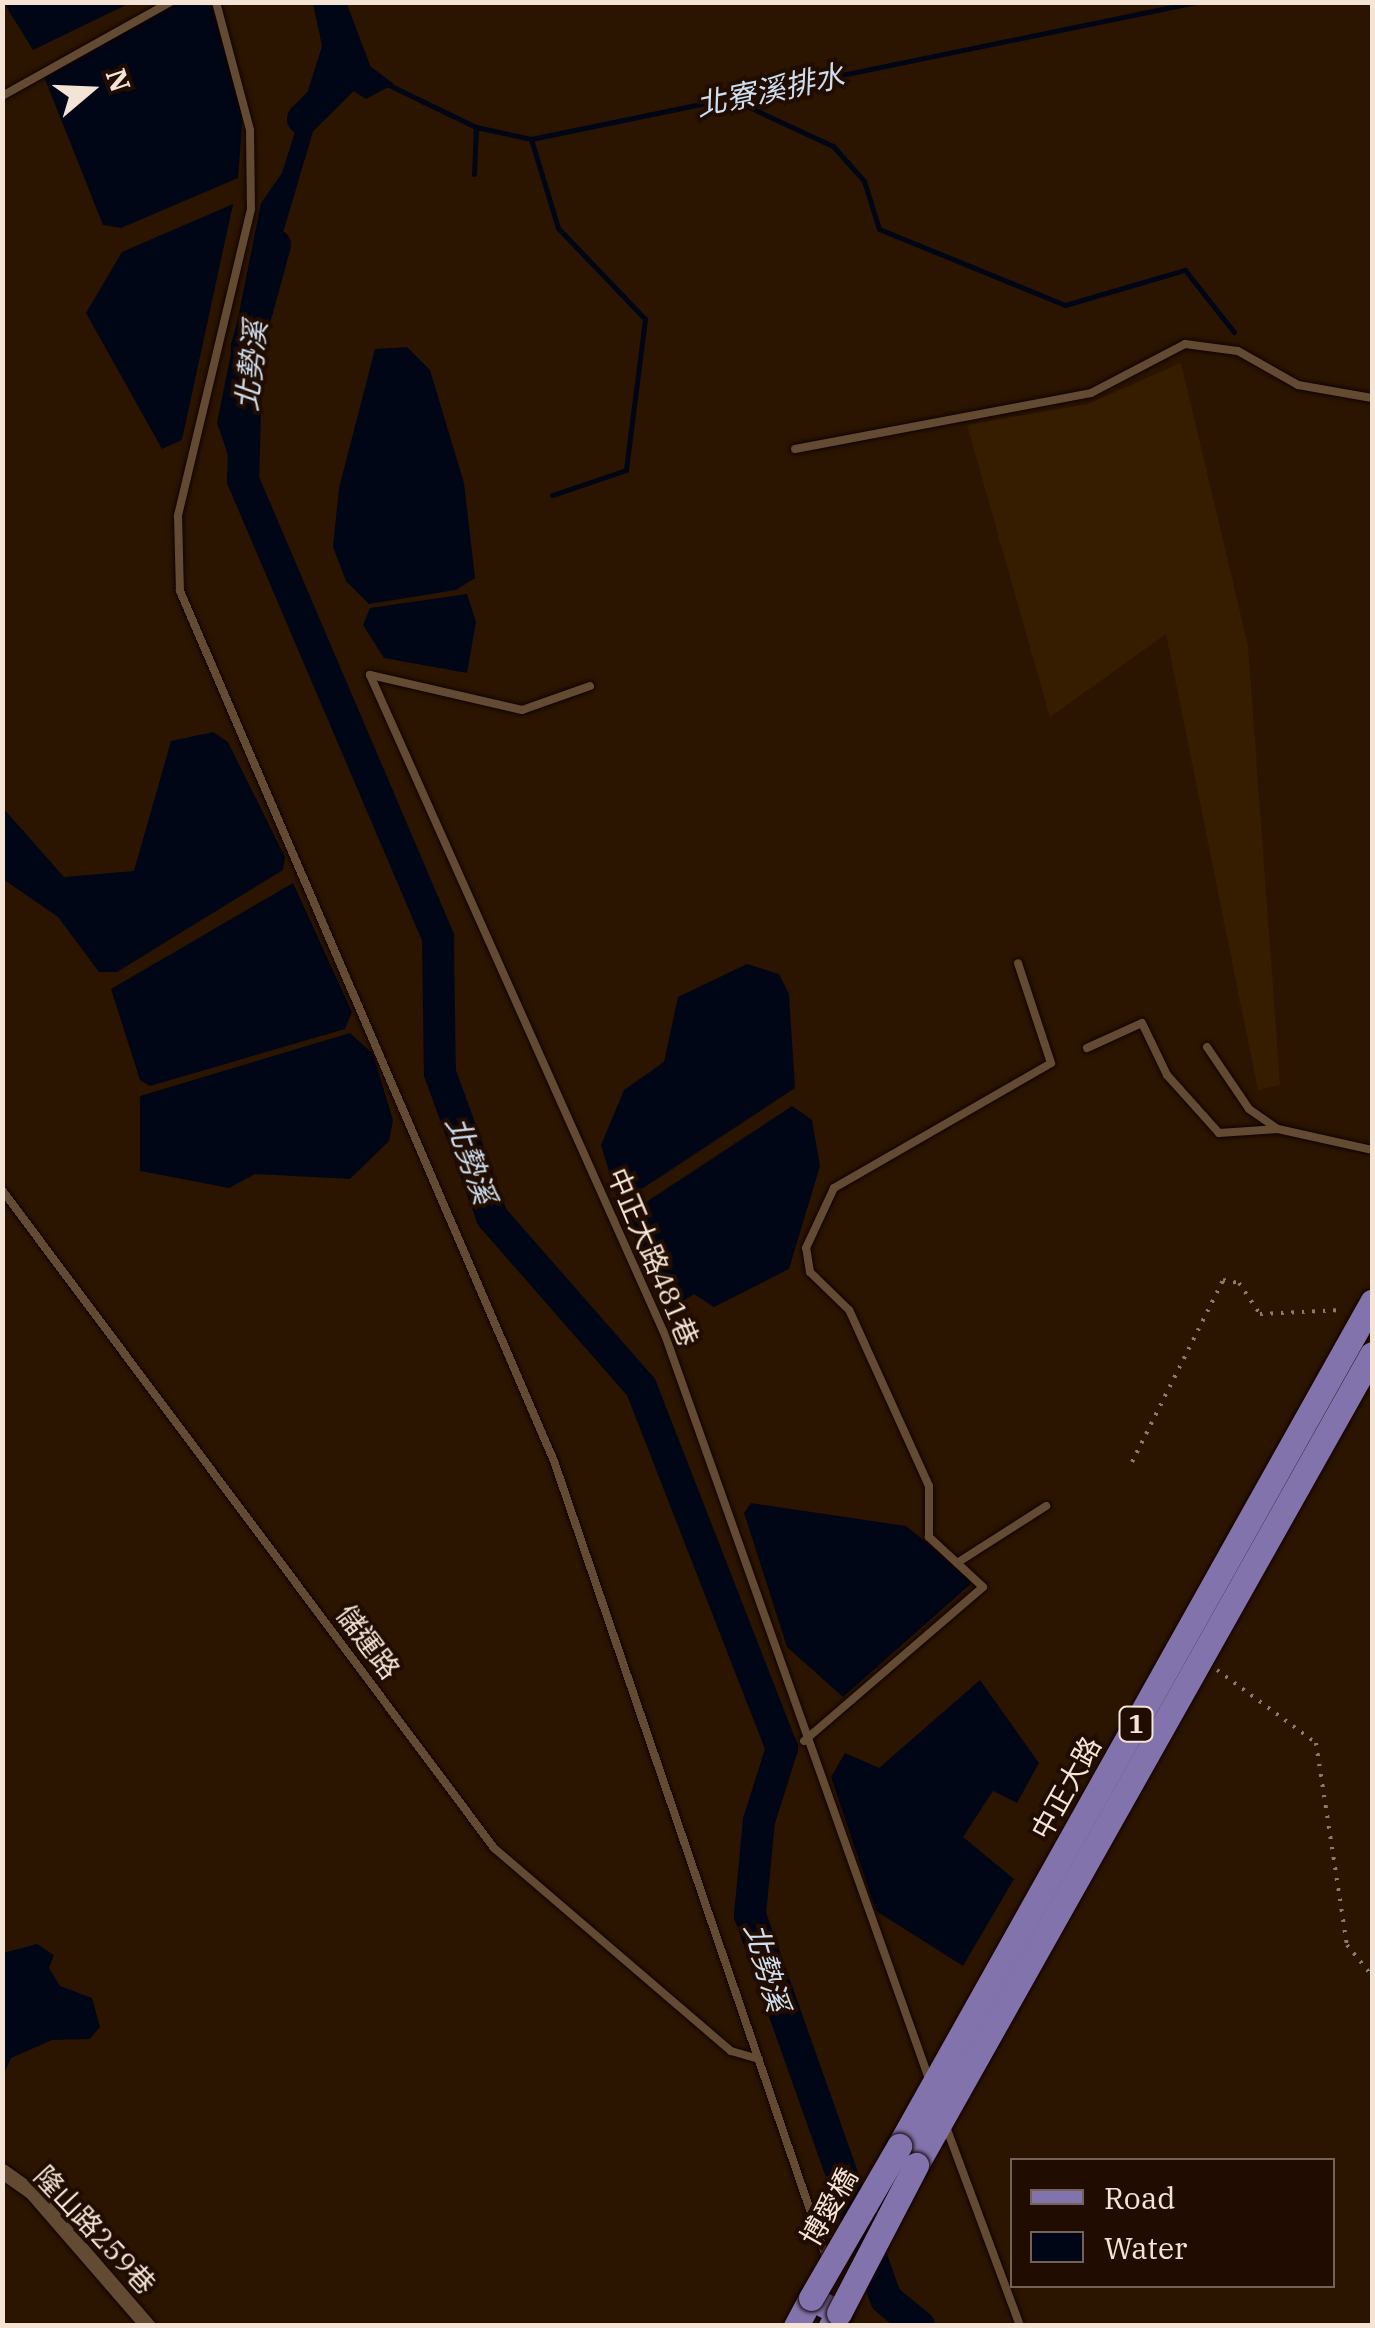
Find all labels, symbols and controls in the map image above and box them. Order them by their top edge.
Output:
north arrow [40,40,140,140]
water label: 北寮溪排水 [693,57,847,123]
text: N [98,64,140,97]
water label: 北勢溪 [228,319,274,413]
water label: 北勢溪 [439,1112,503,1208]
street label: 中正大路481巷 [600,1163,706,1351]
street label: 儲運路 [329,1598,407,1686]
road number: 1 [1118,1704,1154,1744]
street label: 中正大路 [1024,1731,1108,1845]
water label: 北勢溪 [737,1919,797,2015]
legend [1010,2158,1335,2288]
street label: 隆山路259巷 [27,2159,163,2301]
street label: 博愛橋 [793,2162,865,2252]
text: Road [1104,2178,1176,2217]
text: Water [1104,2228,1187,2267]

